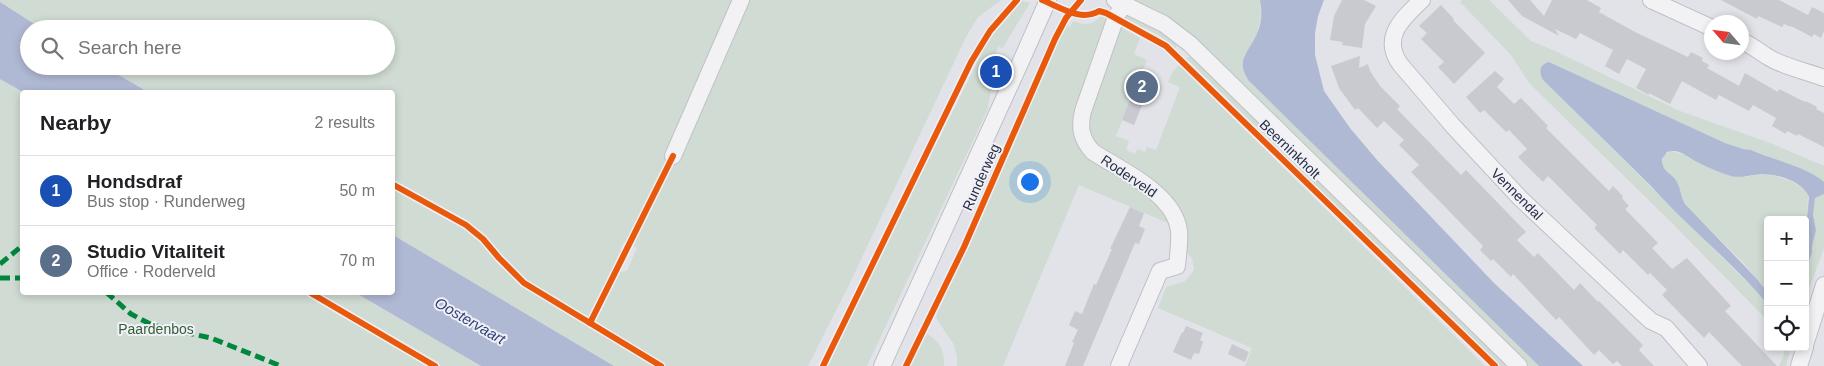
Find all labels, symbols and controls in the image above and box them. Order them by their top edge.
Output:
north arrow [1704,15,1749,60]
search box [20,20,395,75]
icon: search [38,34,66,62]
text: Search here [78,37,182,58]
pin: 1 [980,53,1012,91]
pin: 2 [1126,68,1158,106]
text: Nearby [40,111,111,134]
text: 2 results [315,114,375,131]
street label: Beerninkholt [1256,116,1324,182]
street label: Runderweg [959,141,1003,213]
street label: Roderveld [1098,152,1160,200]
street label: Vennendal [1488,165,1546,223]
your location [1017,169,1043,195]
text: Hondsdraf [87,171,182,192]
text: 1 [52,182,60,199]
text: 50 m [339,182,375,199]
text: Bus stop · Runderweg [87,193,245,210]
map controls [1764,216,1809,351]
button: + [1764,216,1809,261]
text: Studio Vitaliteit [87,241,225,262]
text: 2 [52,252,60,269]
text: 70 m [339,252,375,269]
button: − [1764,261,1809,306]
text: Office · Roderveld [87,263,216,280]
water label: Oostervaart [432,294,509,348]
button: locate [1764,306,1809,351]
park label: Paardenbos [118,321,194,337]

